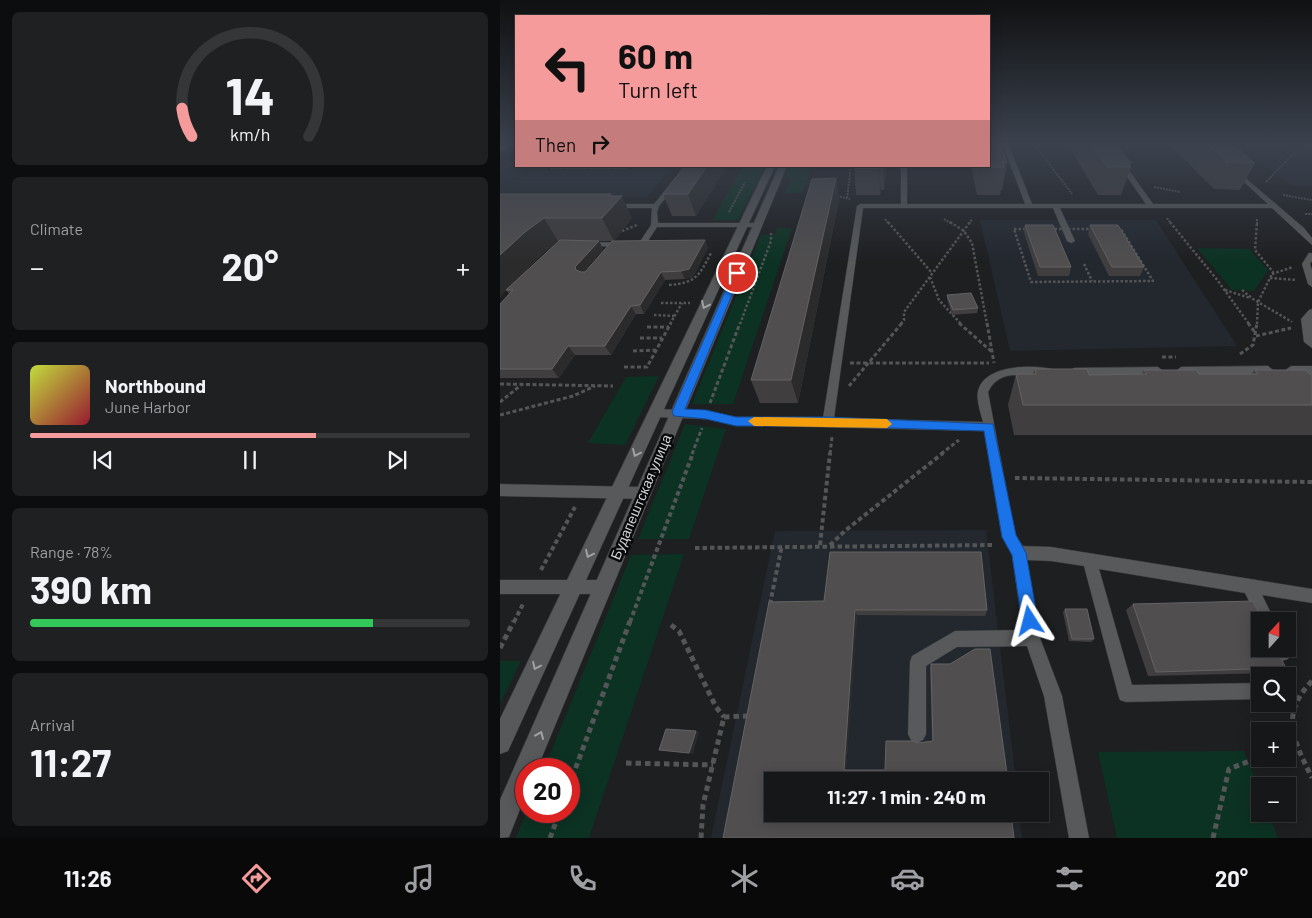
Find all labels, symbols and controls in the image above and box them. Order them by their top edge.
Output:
text: 60 m [618,34,693,76]
icon: left [535,35,600,100]
text: 14 [225,63,275,125]
text: Turn left [618,76,698,102]
text: km/h [230,123,270,145]
icon: right [586,130,614,158]
text: Then [535,133,576,156]
text: Climate [30,219,83,238]
text: 20° [221,243,279,289]
text: − [30,250,44,284]
text: + [456,250,470,284]
pin [716,252,758,294]
icon: arrive [723,259,751,287]
one-way arrow [701,300,711,309]
text: Northbound [105,374,206,397]
text: June Harbor [105,397,191,416]
street label: Будапештская улица [606,431,675,562]
icon: previous [89,446,117,474]
icon: pause [236,446,264,474]
icon: next [383,446,411,474]
one-way arrow [633,447,643,456]
text: Range · 78% [30,542,113,561]
one-way arrow [585,549,595,558]
text: 390 km [30,566,152,612]
position arrow [1003,594,1055,646]
north arrow [1251,612,1296,658]
map controls [1251,612,1296,822]
one-way arrow [532,661,543,670]
button: search [1251,667,1296,712]
text: Arrival [30,715,75,734]
button: + [1251,722,1296,767]
one-way arrow [533,731,544,740]
text: 11:27 [30,739,111,785]
speed limit sign: 20 [515,758,580,823]
button: − [1251,777,1296,822]
text: 11:27 · 1 min · 240 m [827,785,986,808]
icon: directions [239,861,274,896]
icon: music [402,861,437,896]
icon: phone [565,861,600,896]
icon: climate [727,861,762,896]
icon: car [890,861,925,896]
icon: filters [1052,861,1087,896]
text: 11:26 [64,865,112,891]
text: 20° [1215,865,1248,891]

